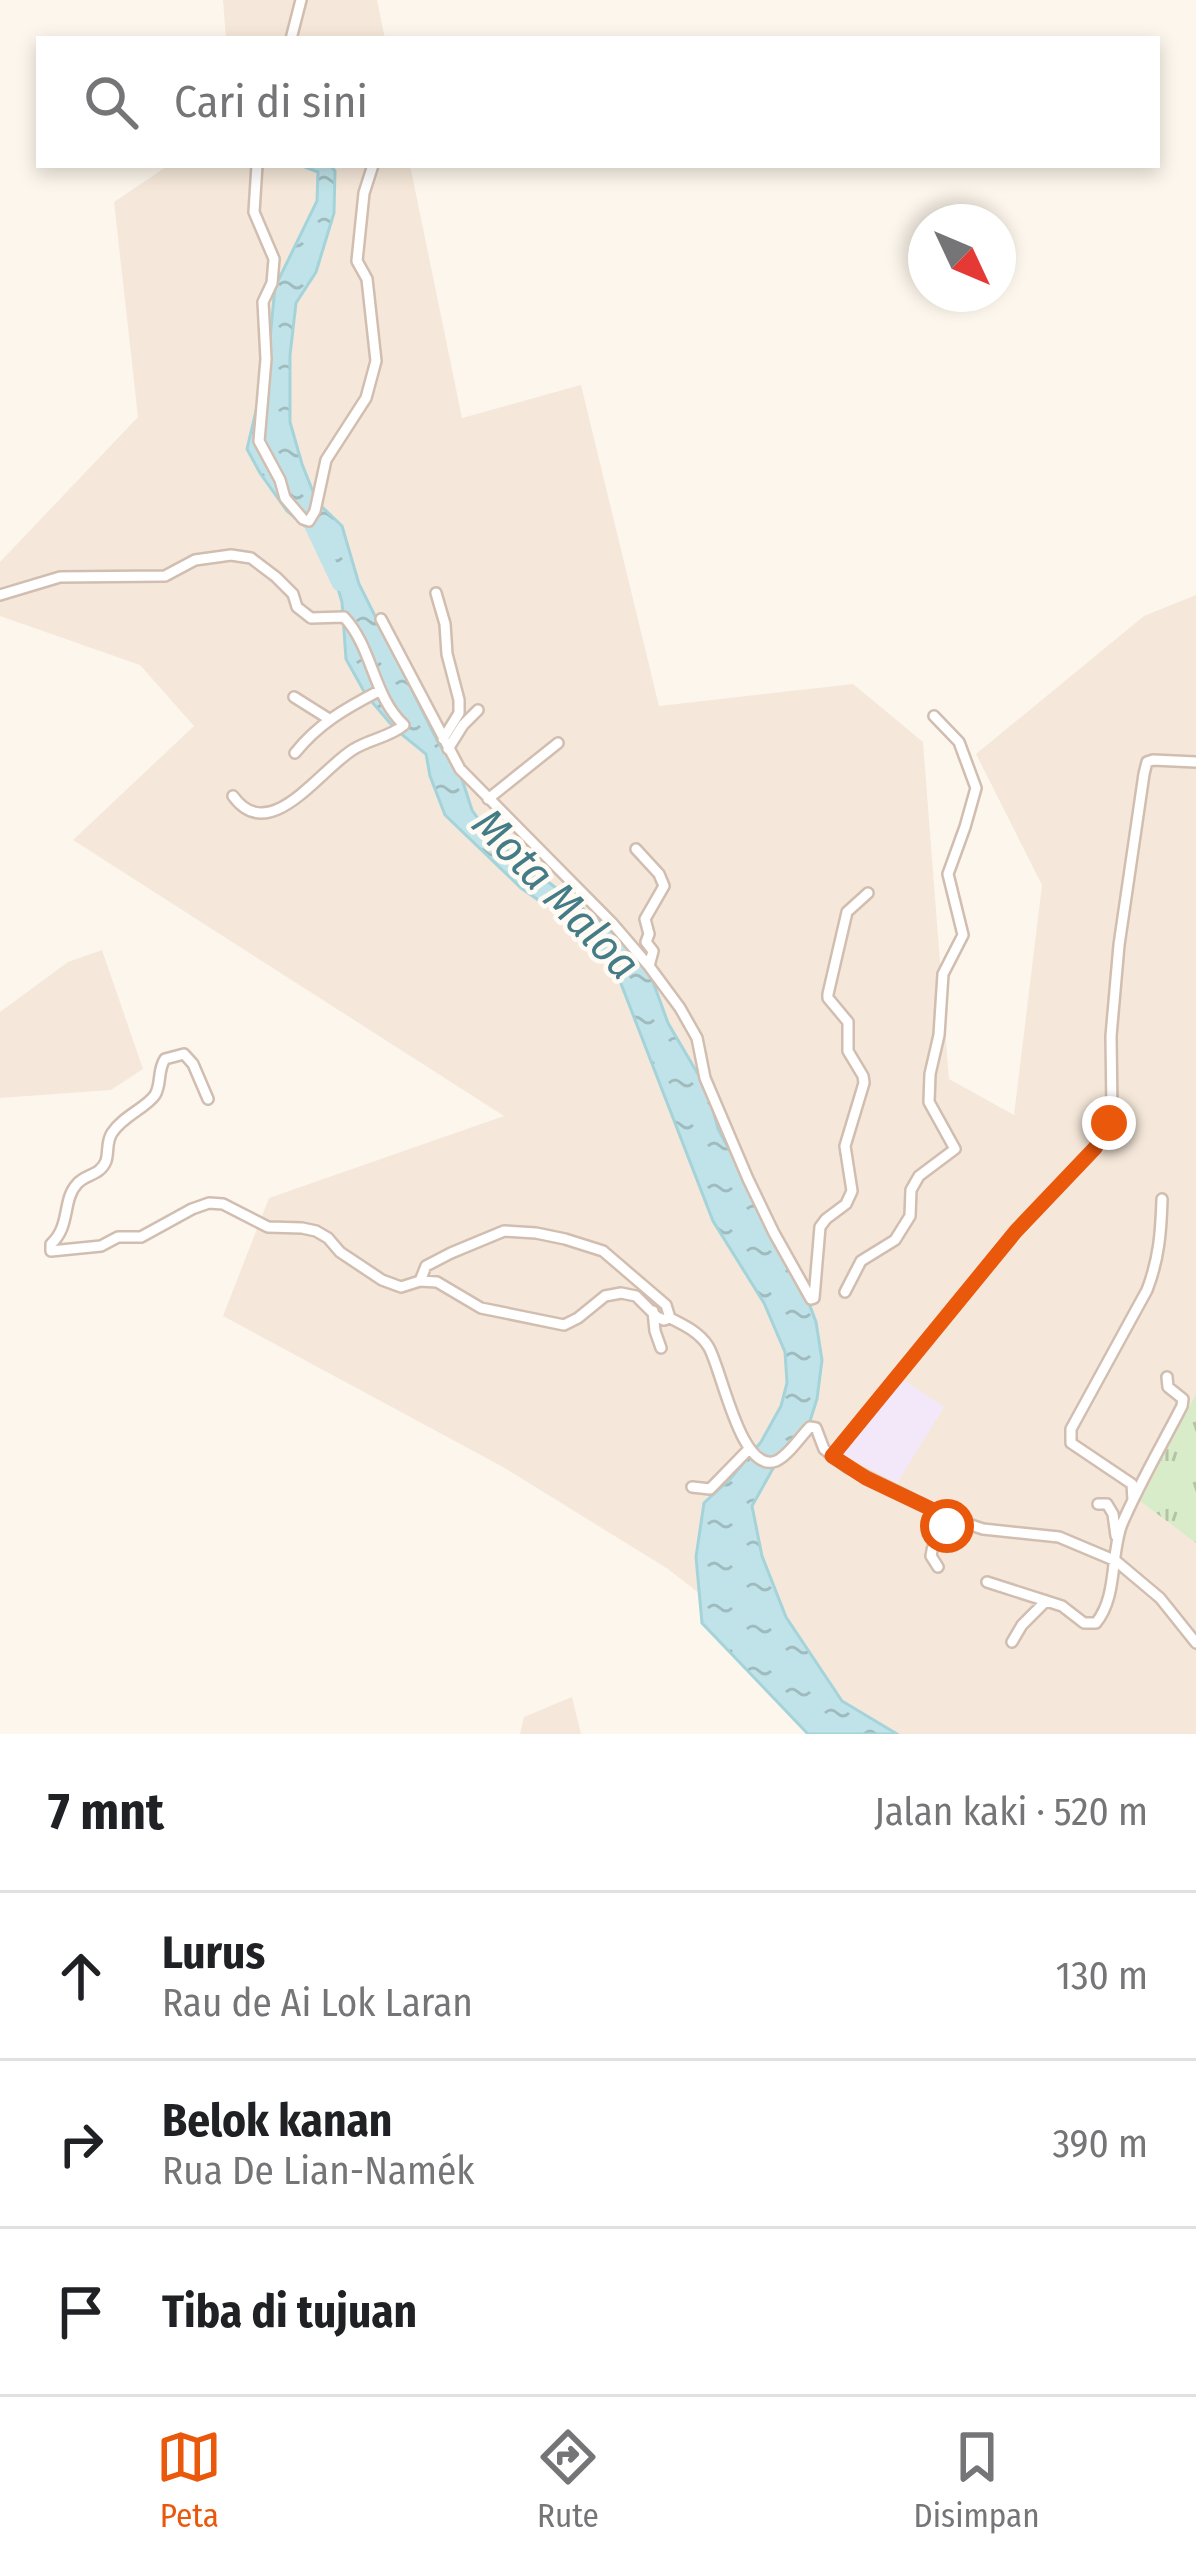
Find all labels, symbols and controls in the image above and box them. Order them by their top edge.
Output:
search box [36,36,1160,168]
icon: search [78,69,144,135]
text: Cari di sini [174,75,368,129]
north arrow [908,204,1016,312]
water label: Mota Maloa [461,797,651,991]
route end [1082,1096,1136,1150]
route start [920,1499,974,1553]
text: 7 mnt [48,1781,164,1843]
text: Jalan kaki · 520 m [874,1789,1148,1835]
text: Lurus [162,1926,265,1980]
icon: ahead [48,1943,114,2009]
text: 130 m [1056,1953,1148,1999]
text: Rau de Ai Lok Laran [162,1980,473,2026]
text: Belok kanan [162,2094,392,2148]
icon: right [48,2111,114,2177]
text: 390 m [1052,2121,1148,2167]
text: Rua De Lian-Namék [162,2148,474,2194]
icon: arrive [48,2279,114,2345]
text: Tiba di tujuan [162,2285,417,2339]
tab: Peta [156,2424,222,2536]
tab: Rute [535,2424,601,2536]
tab: Disimpan [914,2424,1040,2536]

